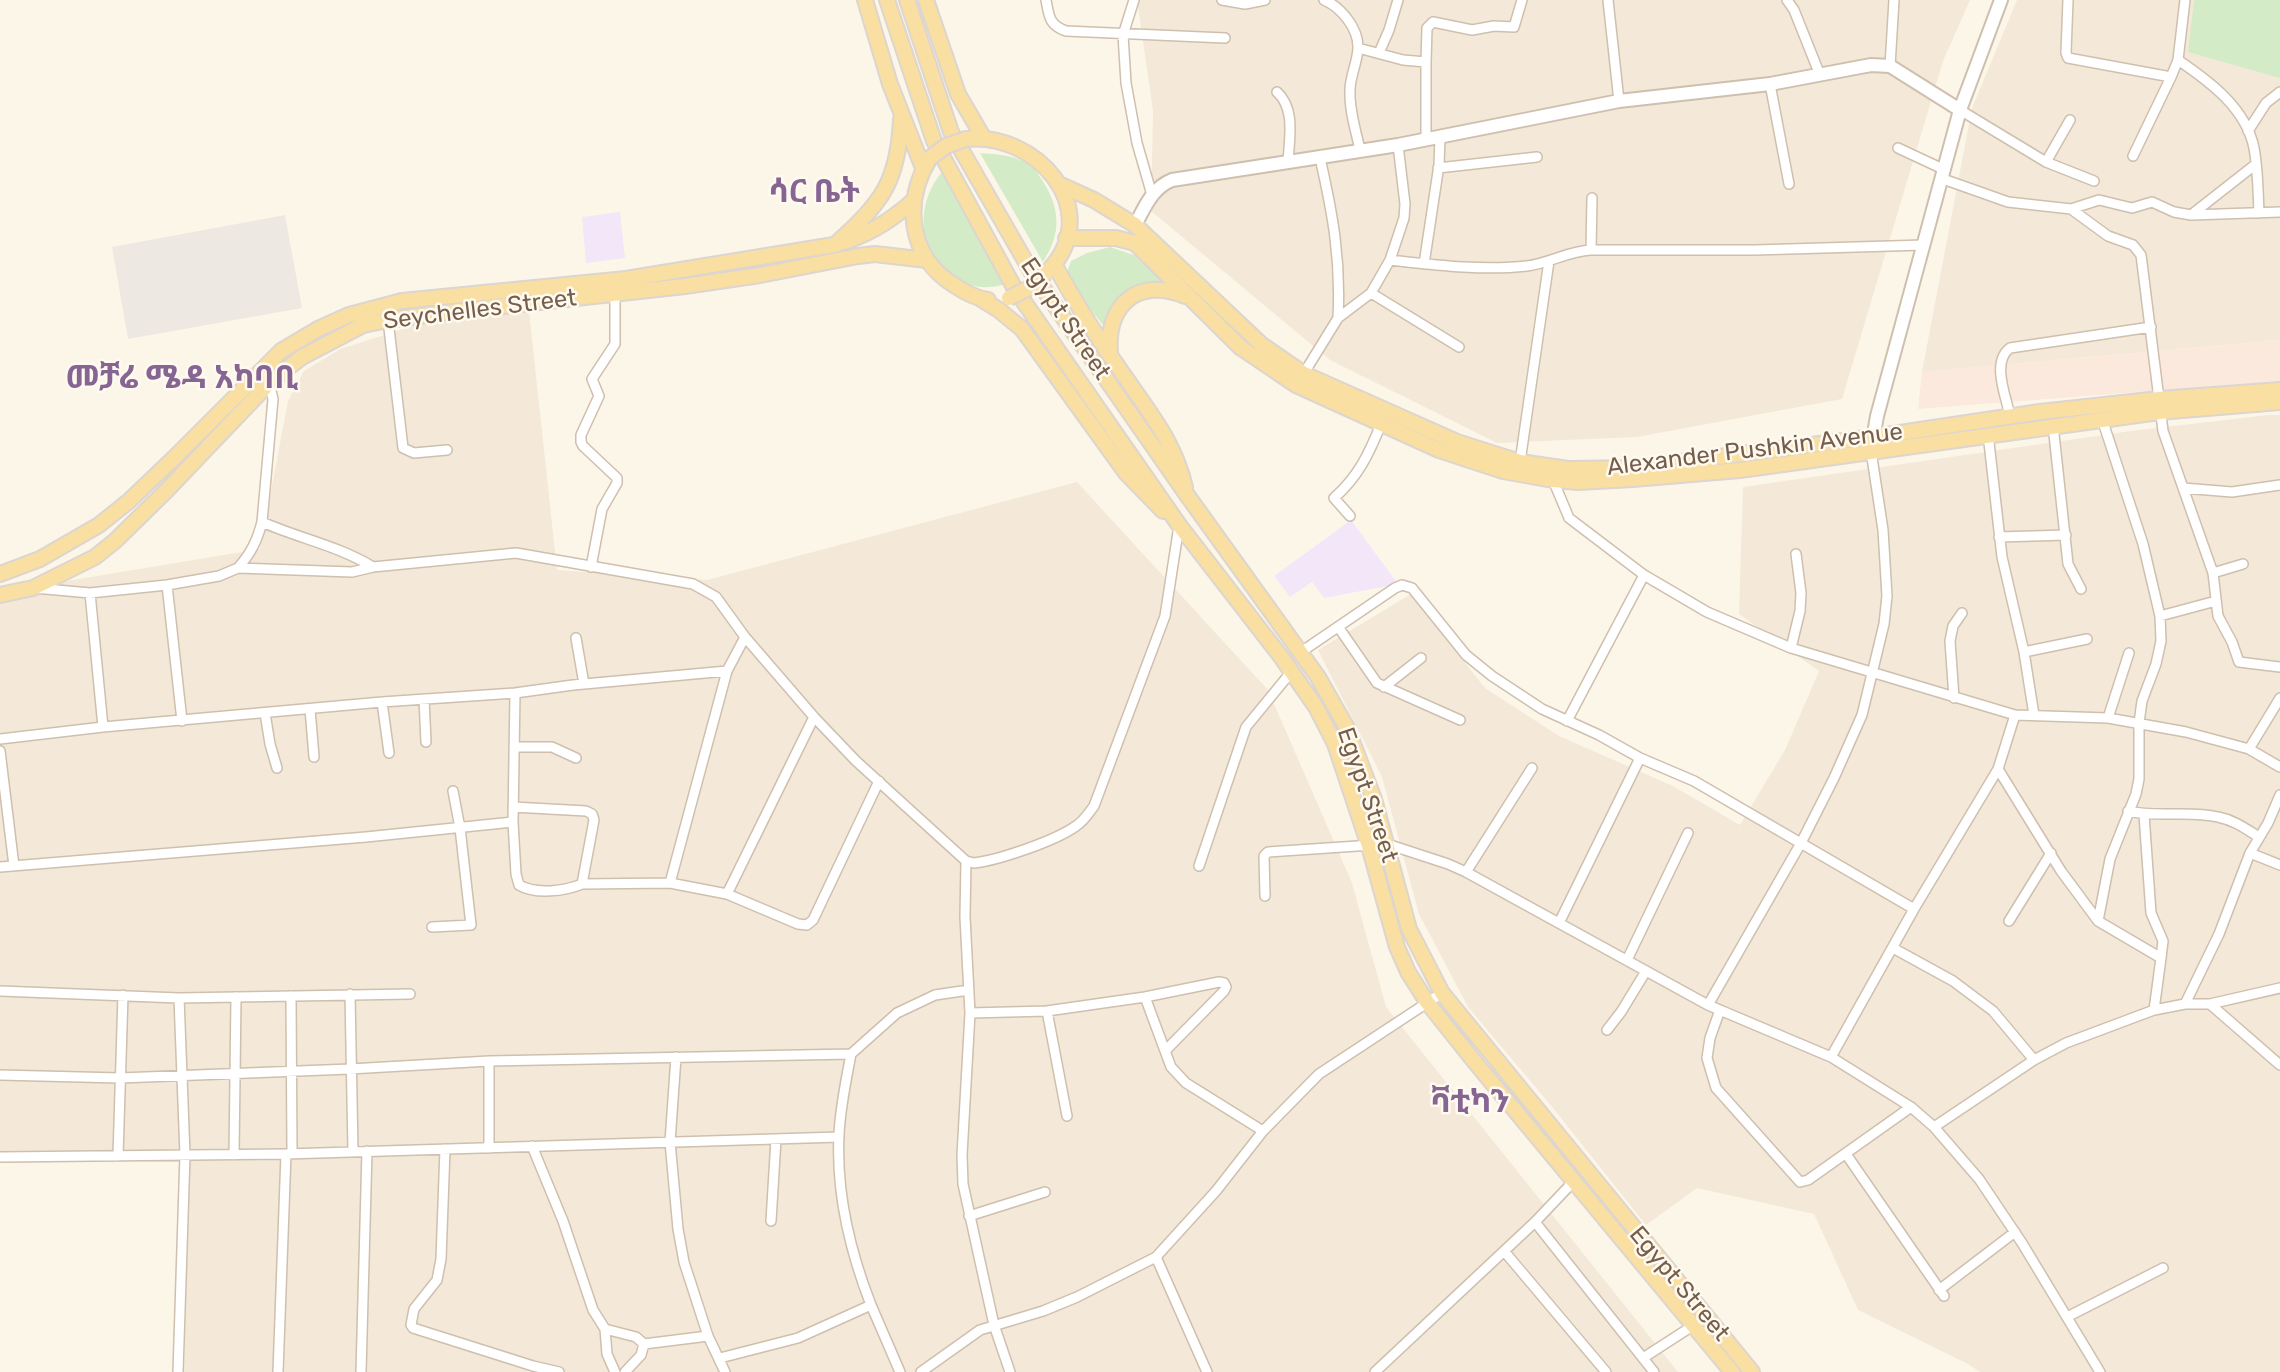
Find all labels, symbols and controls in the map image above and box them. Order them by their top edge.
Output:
district label: ሳር ቤት [768,174,860,212]
street label: Egypt Street [1014,253,1116,385]
street label: Seychelles Street [382,284,578,336]
district label: መቻሬ ሜዳ አካባቢ [66,360,298,398]
street label: Alexander Pushkin Avenue [1605,418,1905,482]
street label: Egypt Street [1330,724,1404,866]
district label: ቫቲካን [1430,1084,1510,1122]
street label: Egypt Street [1623,1221,1735,1347]

